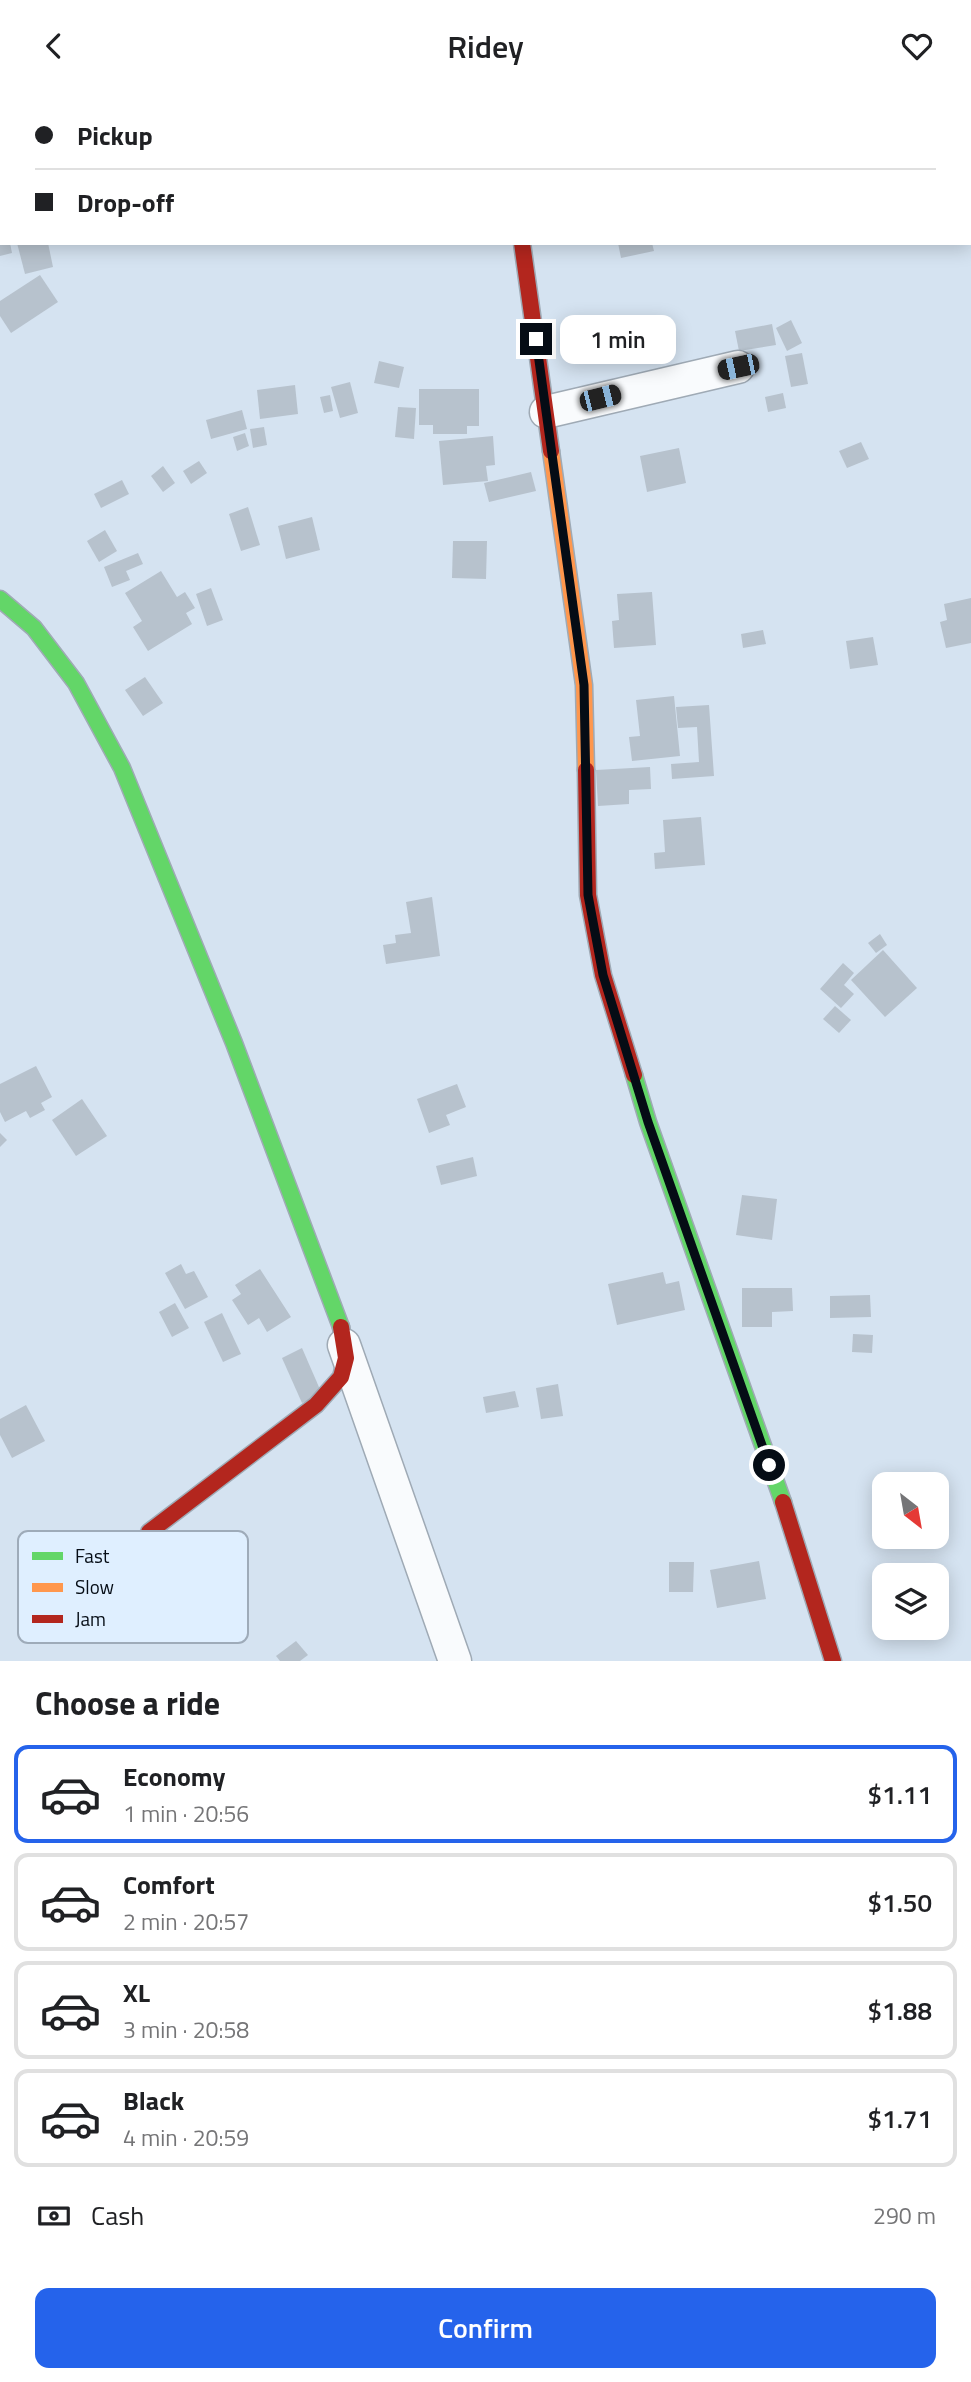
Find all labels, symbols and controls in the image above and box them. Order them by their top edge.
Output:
text: Ridey [447,22,524,70]
icon: back [35,27,73,65]
icon: heart [898,27,936,65]
text: Pickup [77,116,153,155]
text: Drop-off [77,183,174,222]
callout: 1 min [560,315,676,363]
text: 1 min [590,322,646,357]
route end [520,323,552,355]
car [716,352,761,382]
car [578,383,623,413]
route start [753,1449,785,1481]
north arrow [872,1472,948,1549]
map controls [872,1472,949,1640]
legend [18,1531,248,1643]
text: Fast [75,1541,110,1570]
button: layers [872,1563,949,1640]
text: Slow [75,1572,114,1601]
text: Jam [75,1604,106,1633]
text: Choose a ride [35,1679,220,1727]
text: Economy [123,1757,225,1796]
icon: car [39,1763,102,1826]
text: $1.11 [868,1775,932,1814]
text: 1 min · 20:56 [123,1796,249,1831]
text: Comfort [123,1865,215,1904]
icon: car [39,1871,102,1934]
text: $1.50 [868,1883,932,1922]
text: 2 min · 20:57 [123,1904,249,1939]
text: XL [123,1973,150,2012]
icon: car [39,1979,102,2042]
text: $1.88 [868,1991,932,2030]
text: 3 min · 20:58 [123,2012,249,2047]
text: Black [123,2081,184,2120]
icon: car [39,2087,102,2150]
text: $1.71 [868,2099,932,2138]
text: 4 min · 20:59 [123,2120,249,2155]
text: Cash [91,2196,144,2235]
icon: cash [35,2197,73,2235]
text: 290 m [873,2198,936,2233]
button: Confirm [35,2288,936,2368]

